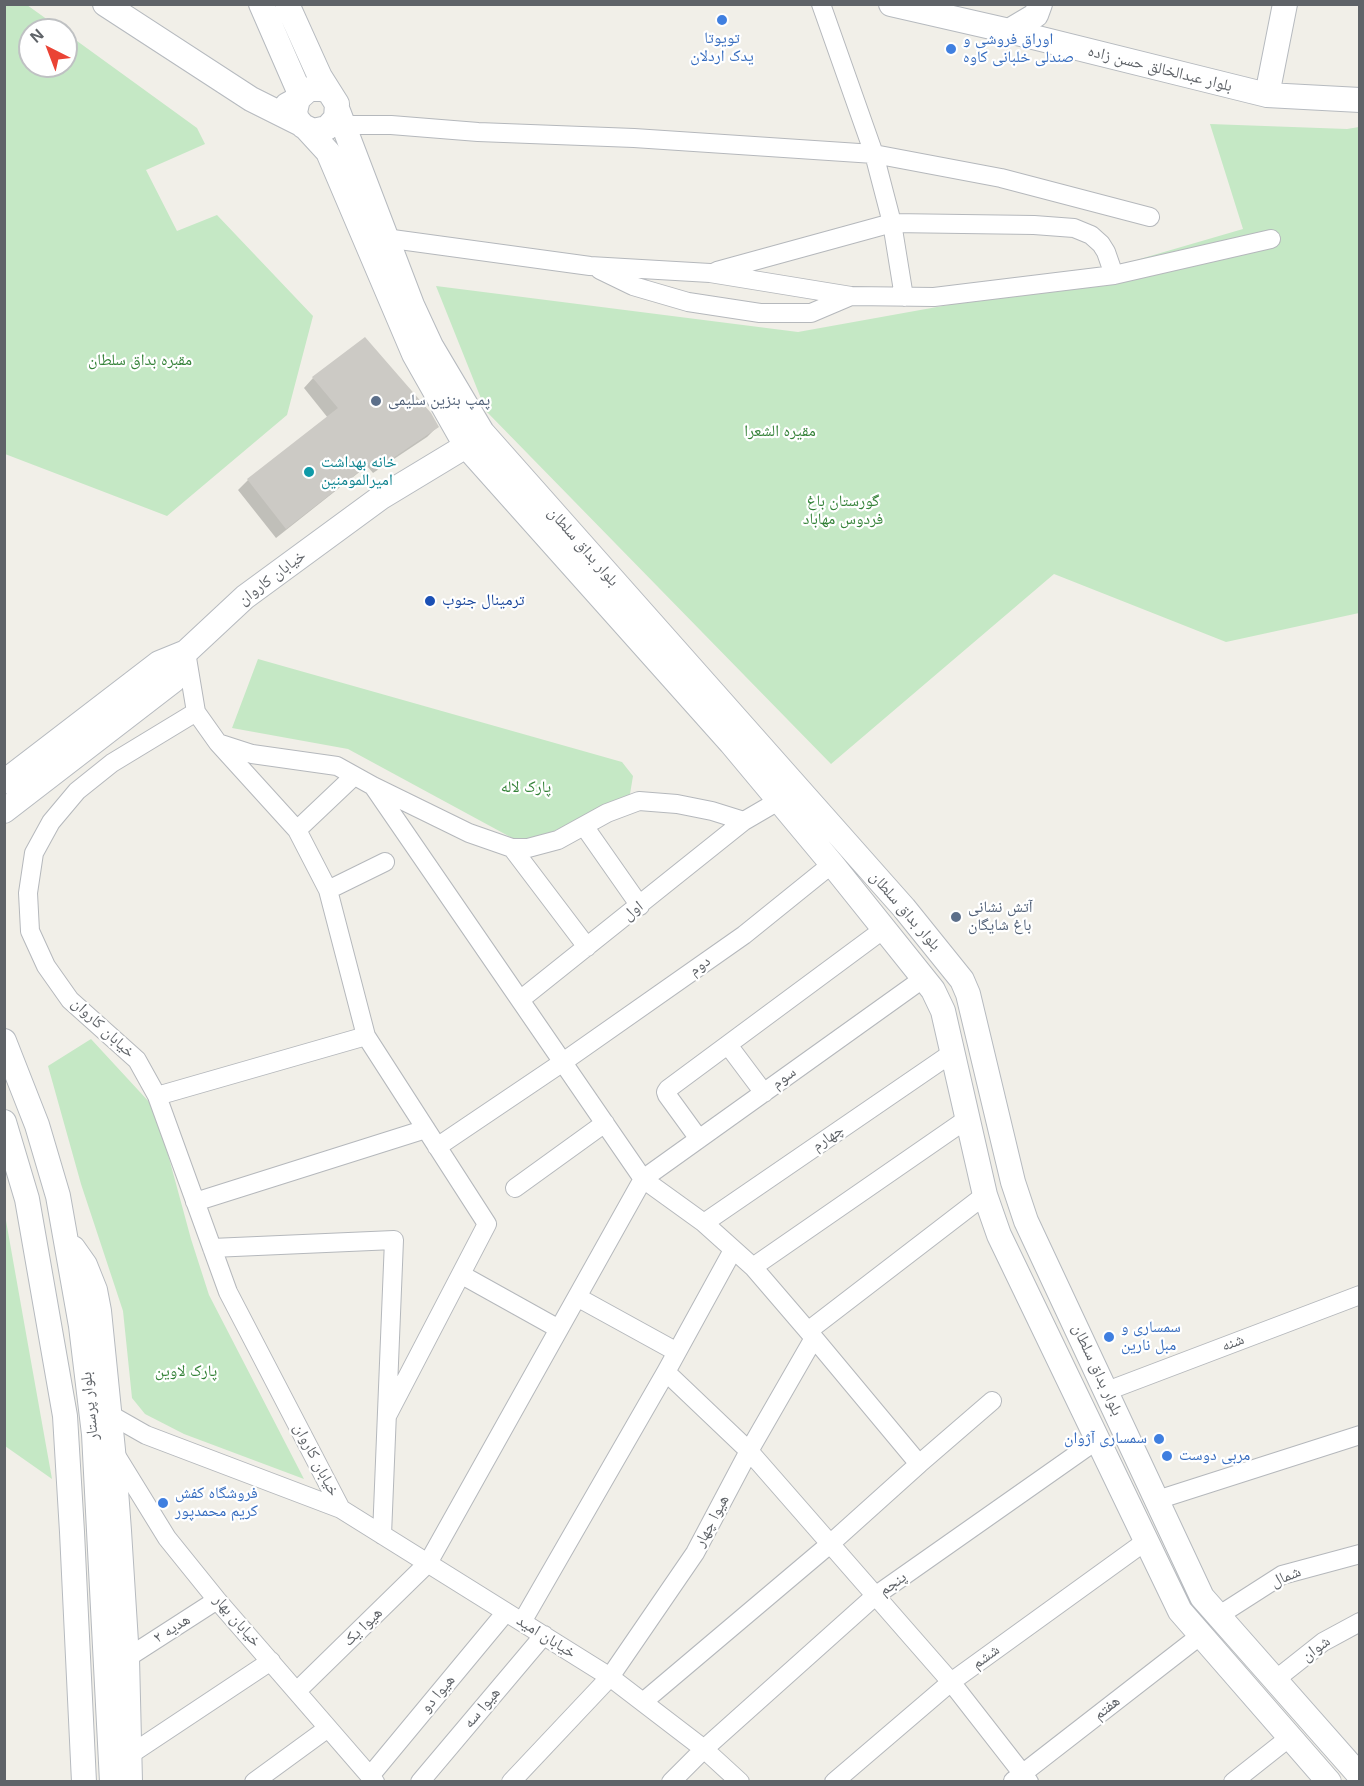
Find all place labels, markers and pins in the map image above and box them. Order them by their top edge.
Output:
marker: تویوتا یدک اردلان [715,13,729,27]
place label: تویوتا یدک اردلان [690,29,754,67]
place label: اوراق فروشی و صندلی خلبانی کاوه [963,30,1074,68]
marker: اوراق فروشی و صندلی خلبانی کاوه [944,42,958,56]
place label: پمپ بنزین سلیمی [388,391,490,411]
marker: پمپ بنزین سلیمی [369,394,383,408]
place label: خانه بهداشت امیرالمومنین [321,453,397,491]
marker: خانه بهداشت امیرالمومنین [302,465,316,479]
place label: ترمینال جنوب [442,591,524,611]
marker: ترمینال جنوب [423,594,437,608]
place label: آتش نشانی باغ شایگان [968,898,1032,936]
marker: آتش نشانی باغ شایگان [949,910,963,924]
place label: سمساری و مبل نارین [1121,1318,1181,1356]
marker: سمساری و مبل نارین [1102,1330,1116,1344]
place label: سمساری آژوان [1064,1429,1147,1449]
marker: سمساری آژوان [1152,1432,1166,1446]
place label: مربی دوست [1179,1446,1250,1466]
marker: مربی دوست [1160,1449,1174,1463]
place label: فروشگاه کفش کریم محمدپور [175,1484,258,1522]
marker: فروشگاه کفش کریم محمدپور [156,1496,170,1510]

